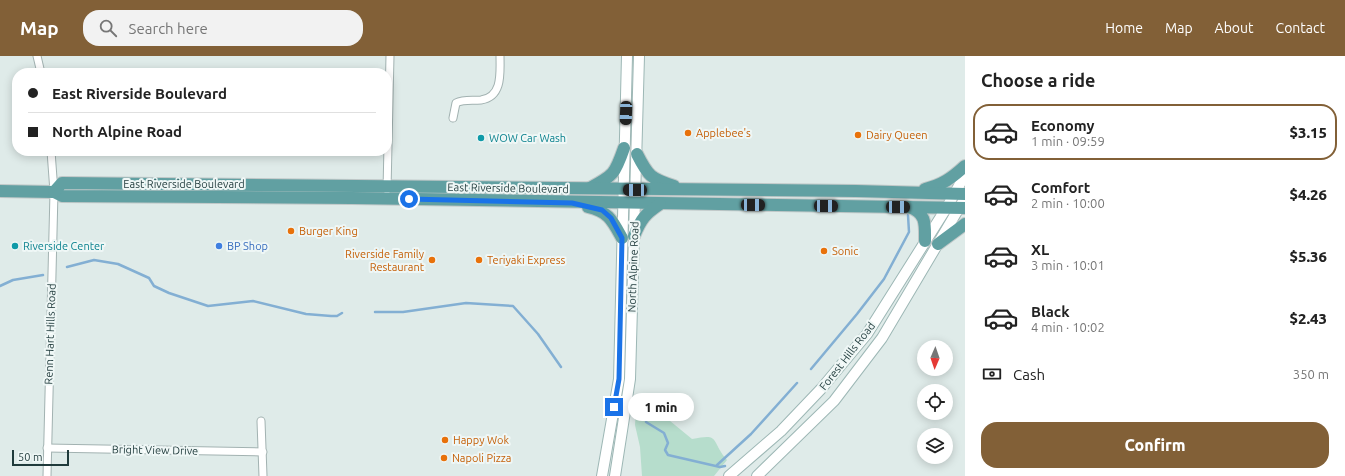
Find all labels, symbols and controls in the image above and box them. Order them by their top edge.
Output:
search box [83,10,363,46]
text: Map [20,17,59,39]
icon: search [97,17,119,39]
text: Search here [129,20,208,37]
text: Home [1105,20,1143,36]
text: Map [1165,20,1193,36]
text: About [1215,20,1254,36]
text: Contact [1276,20,1325,36]
text: Choose a ride [981,70,1095,90]
text: East Riverside Boulevard [52,85,227,102]
car [620,101,632,125]
icon: car [983,114,1019,150]
text: Economy [1031,117,1095,134]
text: North Alpine Road [52,123,182,140]
text: $3.15 [1289,124,1327,141]
place label: Applebee's [696,127,751,139]
marker: Applebee's [683,128,693,138]
place label: Dairy Queen [866,129,928,141]
marker: Dairy Queen [853,130,863,140]
place label: WOW Car Wash [489,132,566,144]
marker: WOW Car Wash [476,133,486,143]
text: 1 min · 09:59 [1031,134,1105,148]
icon: car [983,176,1019,212]
street label: East Riverside Boulevard [123,178,245,190]
text: Comfort [1031,179,1090,196]
street label: East Riverside Boulevard [447,181,569,195]
car [623,184,647,196]
text: $4.26 [1289,186,1327,203]
route start [400,190,418,208]
text: 2 min · 10:00 [1031,196,1105,210]
car [741,199,765,211]
car [814,200,838,212]
car [886,201,910,213]
street label: North Alpine Road [625,221,641,313]
place label: Burger King [299,225,358,237]
marker: Burger King [286,226,296,236]
icon: car [983,238,1019,274]
place label: Riverside Center [23,240,105,252]
place label: BP Shop [227,240,268,252]
marker: Riverside Center [10,241,20,251]
marker: BP Shop [214,241,224,251]
text: XL [1031,241,1049,258]
place label: Sonic [832,245,858,257]
marker: Sonic [819,246,829,256]
place label: Riverside Family Restaurant [345,248,425,273]
text: $5.36 [1289,248,1327,265]
place label: Teriyaki Express [487,254,565,266]
marker: Riverside Family Restaurant [427,255,437,265]
marker: Teriyaki Express [474,255,484,265]
text: 3 min · 10:01 [1031,258,1105,272]
street label: Renn Hart Hills Road [42,283,58,385]
icon: car [983,300,1019,336]
text: Black [1031,303,1070,320]
text: $2.43 [1289,310,1327,327]
street label: Forest Hills Road [817,320,877,392]
text: 4 min · 10:02 [1031,320,1105,334]
north arrow [917,340,953,376]
map controls [917,340,953,464]
icon: cash [981,363,1003,385]
text: Cash [1013,366,1045,383]
text: 350 m [1293,367,1329,381]
button: locate [917,384,953,420]
callout: 1 min [628,393,694,421]
route end [605,398,623,416]
text: 1 min [644,400,678,414]
button: Confirm [981,422,1329,468]
button: layers [917,428,953,464]
place label: Happy Wok [453,434,509,446]
marker: Happy Wok [440,435,450,445]
street label: Bright View Drive [112,443,198,457]
scale bar [12,448,69,467]
text: 50 m [18,451,42,463]
place label: Napoli Pizza [452,452,511,464]
marker: Napoli Pizza [439,453,449,463]

